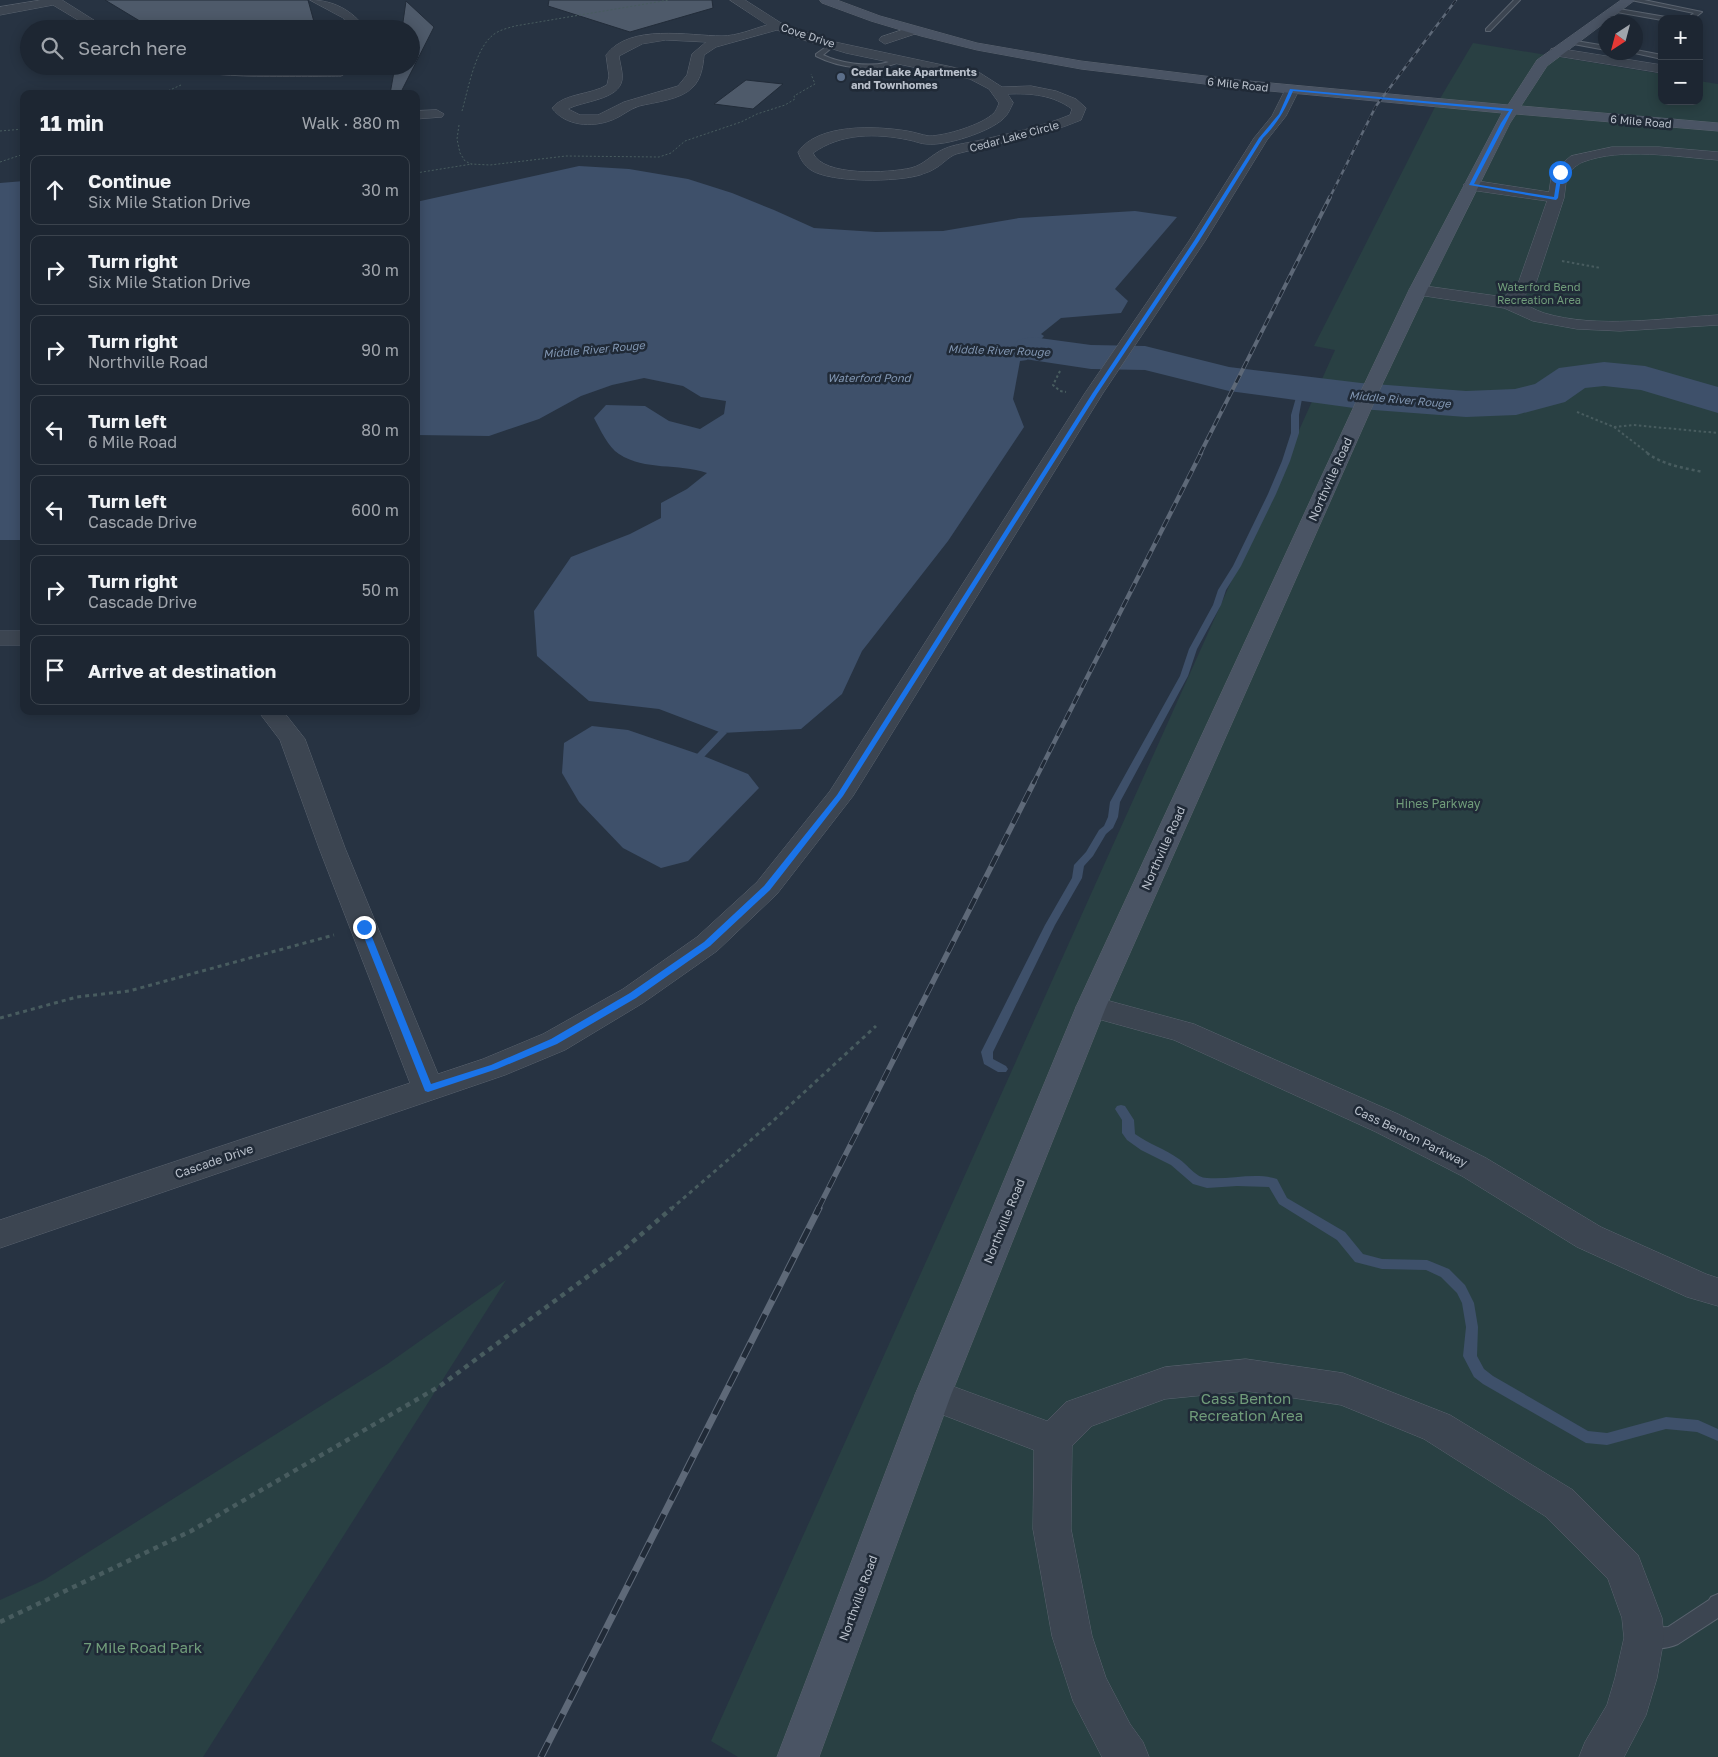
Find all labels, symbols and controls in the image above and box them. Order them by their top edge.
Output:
north arrow [1598,15,1643,60]
map controls [1658,15,1703,105]
button: + [1658,15,1703,60]
search box [20,20,420,75]
street label: Cove Drive [779,20,837,50]
icon: search [38,34,66,62]
text: Search here [78,36,187,59]
button: − [1658,60,1703,105]
place label: Cedar Lake Apartments and Townhomes [851,65,977,91]
marker: Cedar Lake Apartments and Townhomes [835,71,847,83]
street label: 6 Mile Road [1207,74,1269,94]
text: 11 min [40,110,104,136]
street label: 6 Mile Road [1610,112,1672,130]
text: Walk · 880 m [302,113,400,133]
street label: Cedar Lake Circle [968,118,1060,154]
route start [1549,161,1572,184]
text: Continue [88,169,171,192]
icon: ahead [41,176,69,204]
text: 30 m [362,180,399,200]
text: Six Mile Station Drive [88,192,251,212]
text: Turn right [88,249,178,272]
icon: right [41,256,69,284]
text: 30 m [362,260,399,280]
text: Six Mile Station Drive [88,272,251,292]
park label: Waterford Bend Recreation Area [1497,280,1581,306]
text: Turn right [88,329,178,352]
icon: right [41,336,69,364]
water label: Middle River Rouge [543,338,647,361]
text: 90 m [361,340,399,360]
water label: Middle River Rouge [948,342,1052,359]
text: Northville Road [88,352,208,372]
water label: Waterford Pond [828,371,912,384]
water label: Middle River Rouge [1349,388,1453,411]
text: Turn left [88,409,167,432]
icon: left [41,416,69,444]
text: 80 m [361,420,399,440]
text: 6 Mile Road [88,432,177,452]
street label: Northville Road [1305,435,1355,523]
text: Turn left [88,489,167,512]
icon: left [41,496,69,524]
text: 600 m [351,500,399,520]
text: Cascade Drive [88,512,197,532]
text: Turn right [88,569,178,592]
icon: right [41,576,69,604]
text: 50 m [362,580,399,600]
text: Cascade Drive [88,592,197,612]
icon: arrive [41,656,69,684]
text: Arrive at destination [88,659,276,682]
park label: Hines Parkway [1396,796,1481,811]
street label: Northville Road [1138,804,1188,892]
route end [353,916,376,939]
street label: Cass Benton Parkway [1352,1102,1470,1170]
street label: Cascade Drive [173,1141,255,1181]
street label: Northville Road [980,1176,1028,1266]
park label: Cass Benton Recreation Area [1189,1389,1303,1424]
street label: Northville Road [836,1553,880,1643]
park label: 7 Mile Road Park [84,1638,203,1656]

